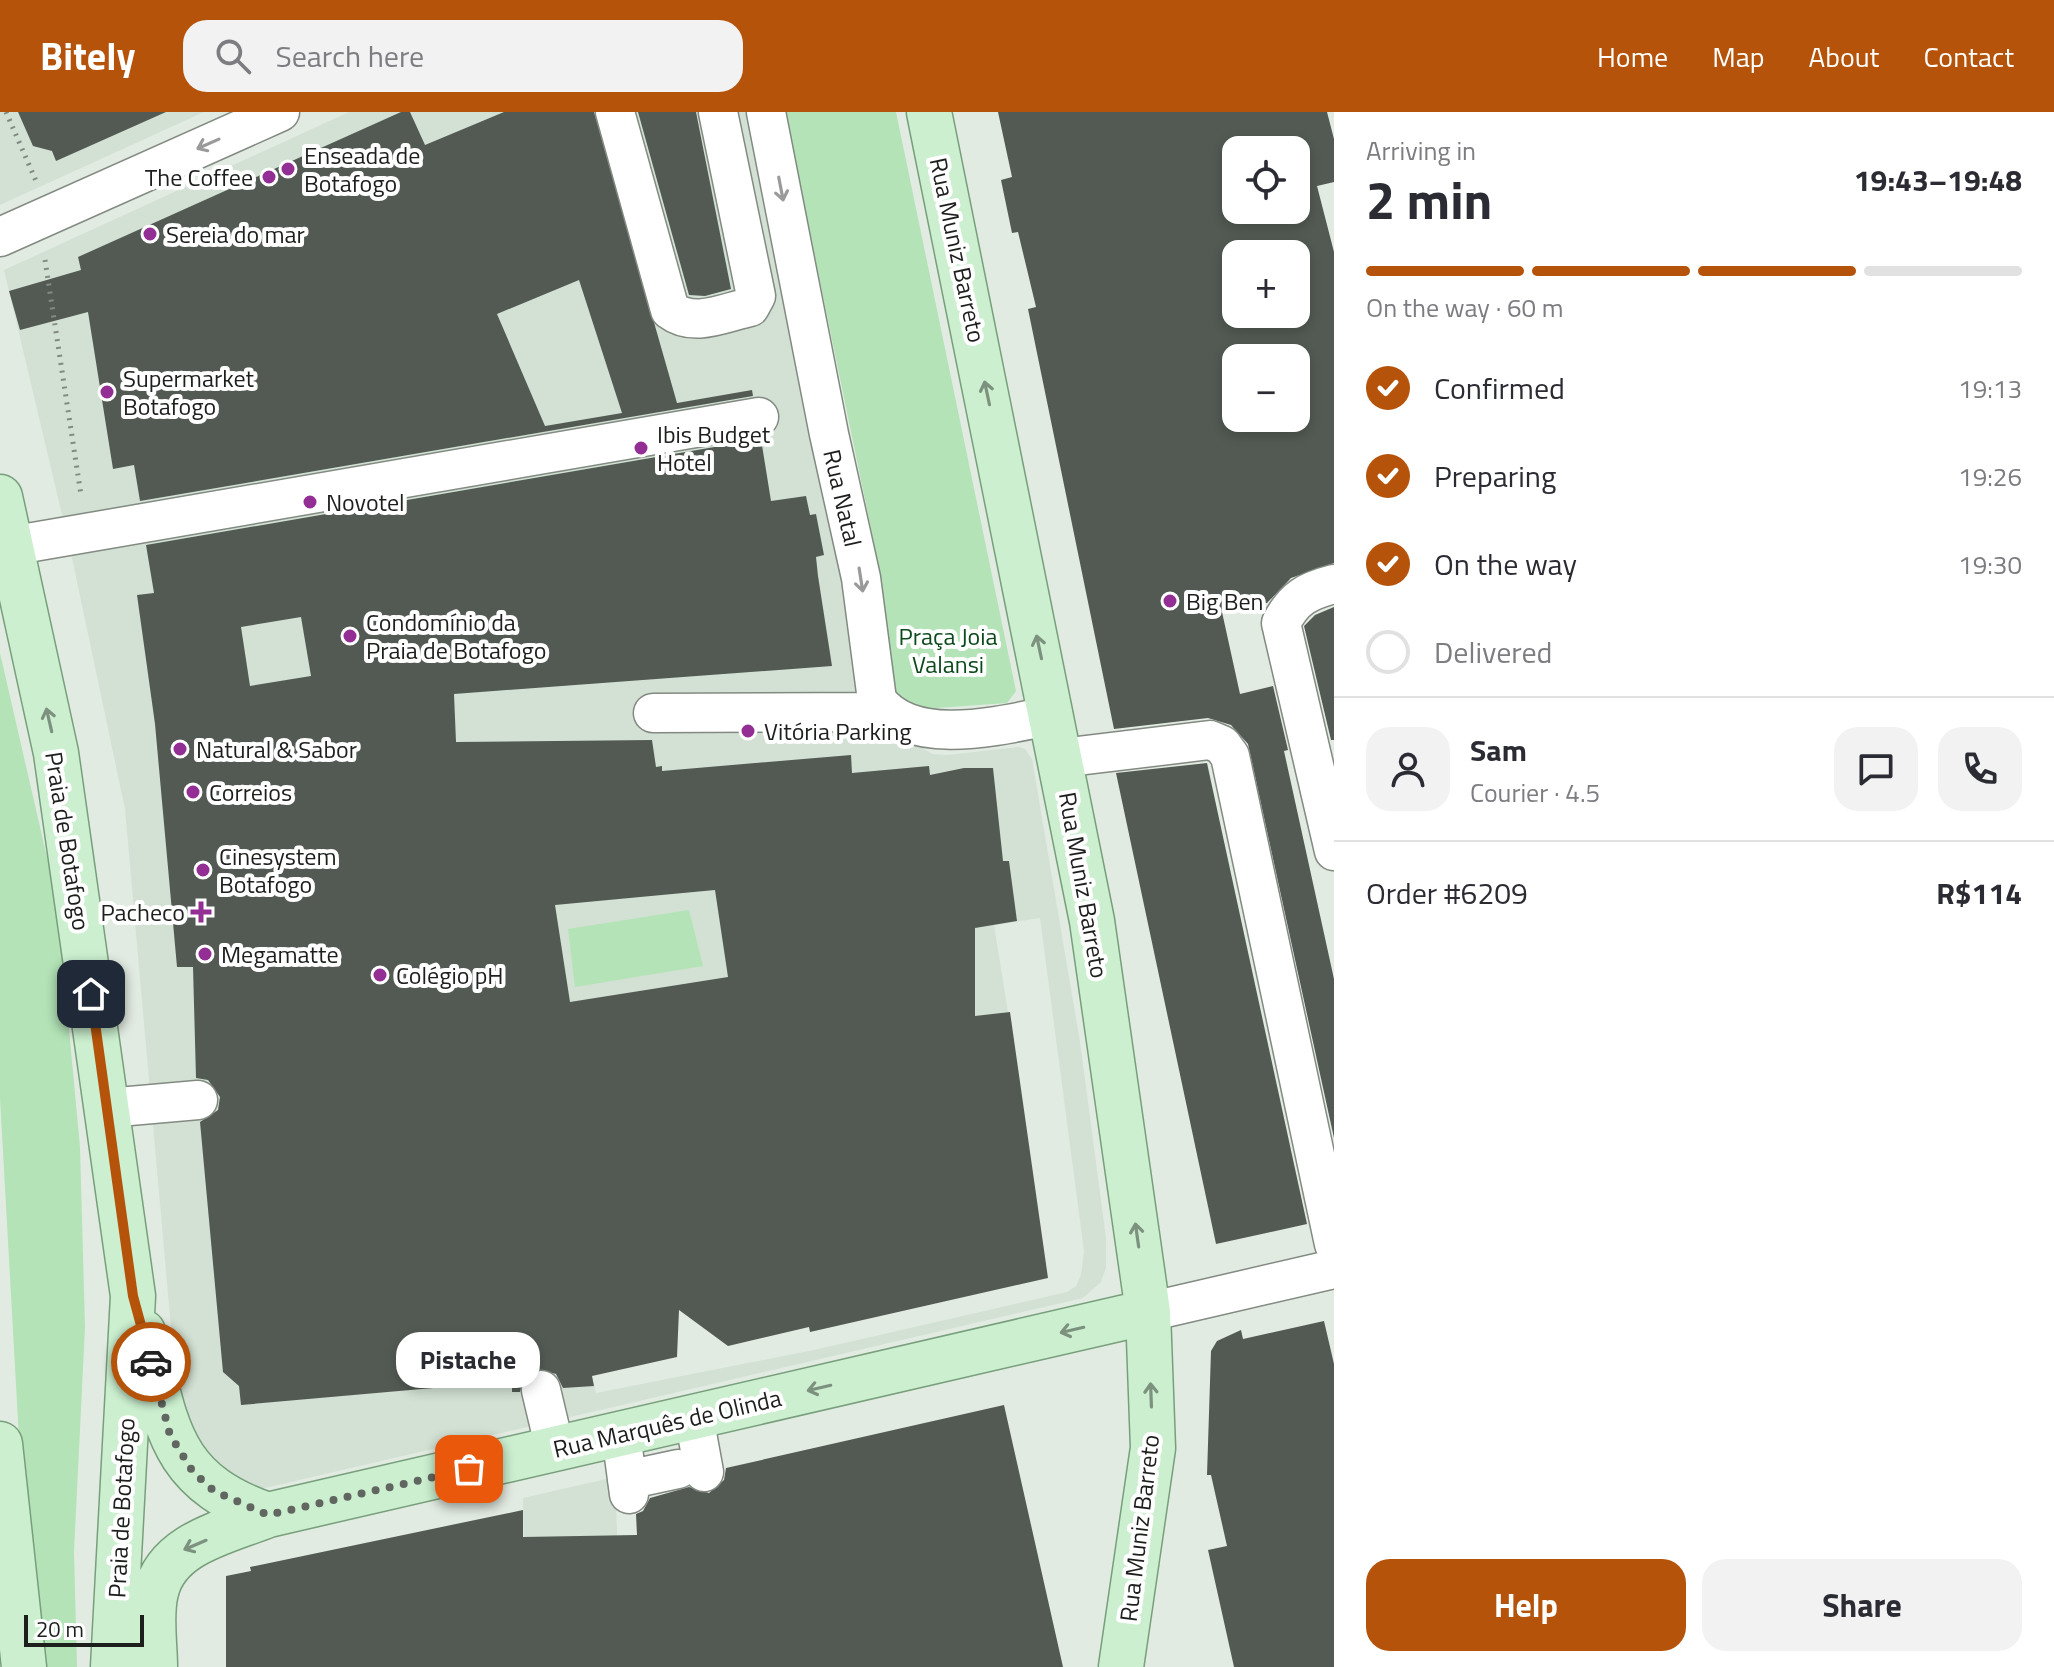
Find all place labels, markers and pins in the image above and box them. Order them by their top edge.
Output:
place label: Enseada de Botafogo [304,137,420,201]
place label: The Coffee [145,159,253,195]
marker: Enseada de Botafogo [279,160,297,178]
marker: The Coffee [260,168,278,186]
place label: Sereia do mar [166,216,305,252]
marker: Sereia do mar [141,225,159,243]
place label: Supermarket Botafogo [123,360,254,424]
marker: Supermarket Botafogo [98,383,116,401]
place label: Ibis Budget Hotel [657,416,771,480]
marker: Ibis Budget Hotel [632,439,650,457]
place label: Novotel [326,484,405,520]
marker: Novotel [301,493,319,511]
place label: Big Ben [1186,583,1263,619]
marker: Big Ben [1161,592,1179,610]
place label: Condomínio da Praia de Botafogo [366,604,546,668]
marker: Condomínio da Praia de Botafogo [341,627,359,645]
place label: Vitória Parking [764,713,912,749]
marker: Vitória Parking [739,722,757,740]
place label: Natural & Sabor [196,731,357,767]
marker: Natural & Sabor [171,740,189,758]
place label: Correios [209,774,292,810]
marker: Correios [184,783,202,801]
place label: Cinesystem Botafogo [219,838,336,902]
marker: Cinesystem Botafogo [194,861,212,879]
place label: Pacheco [100,894,185,930]
marker: Pacheco [192,903,210,921]
place label: Megamatte [221,936,339,972]
marker: Megamatte [196,945,214,963]
place label: Colégio pH [396,957,503,993]
pin [57,960,125,1028]
marker: Colégio pH [371,966,389,984]
callout: Pistache [397,1333,541,1389]
pin [435,1435,503,1503]

